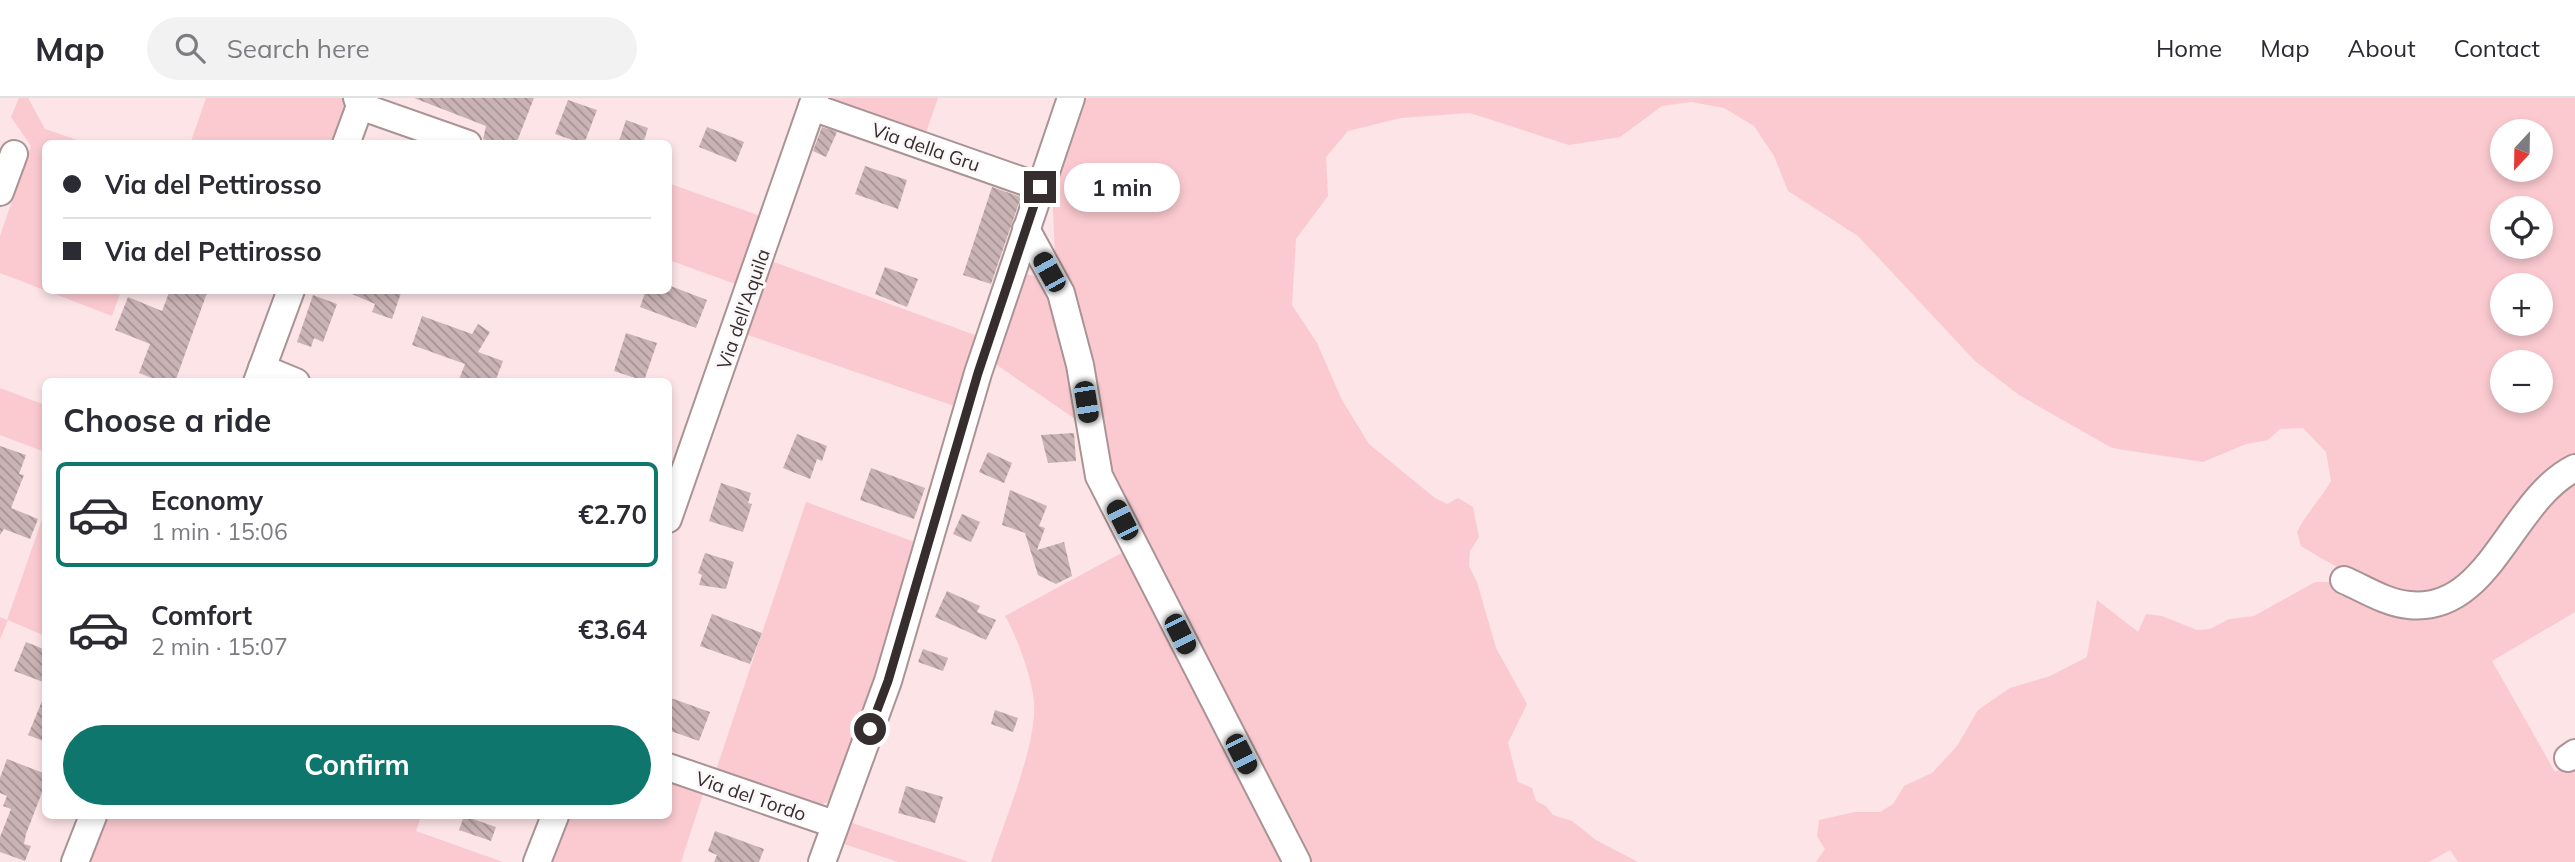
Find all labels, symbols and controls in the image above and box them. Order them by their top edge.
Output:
search box [147,17,637,80]
text: Map [35,28,105,69]
icon: search [171,29,209,67]
text: Search here [227,32,370,65]
text: Home [2156,33,2222,63]
text: Map [2260,33,2310,63]
text: About [2348,33,2416,63]
text: Contact [2454,33,2540,63]
street label: Via della Gru [869,117,983,177]
north arrow [2490,119,2553,182]
map controls [2490,119,2553,413]
callout: 1 min [1064,162,1180,212]
text: Via del Pettirosso [105,168,322,201]
route end [1024,171,1056,203]
text: 1 min [1092,173,1152,202]
button: locate [2490,196,2553,259]
text: Via del Pettirosso [105,235,322,268]
street label: Via dell'Aquila [711,246,775,372]
car [1030,249,1069,295]
button: + [2490,273,2553,336]
button: − [2490,350,2553,413]
car [1073,380,1100,424]
text: Choose a ride [63,400,271,440]
icon: car [67,483,130,546]
text: Economy [151,484,263,517]
car [1104,497,1141,543]
text: €2.70 [578,498,647,531]
text: 1 min · 15:06 [151,517,288,546]
icon: car [67,598,130,661]
text: Comfort [151,599,252,632]
car [1162,611,1199,657]
text: €3.64 [578,613,647,646]
text: 2 min · 15:07 [151,632,288,661]
route start [854,713,886,745]
button: Confirm [63,725,651,805]
car [1223,731,1260,777]
street label: Via del Tordo [693,766,809,826]

